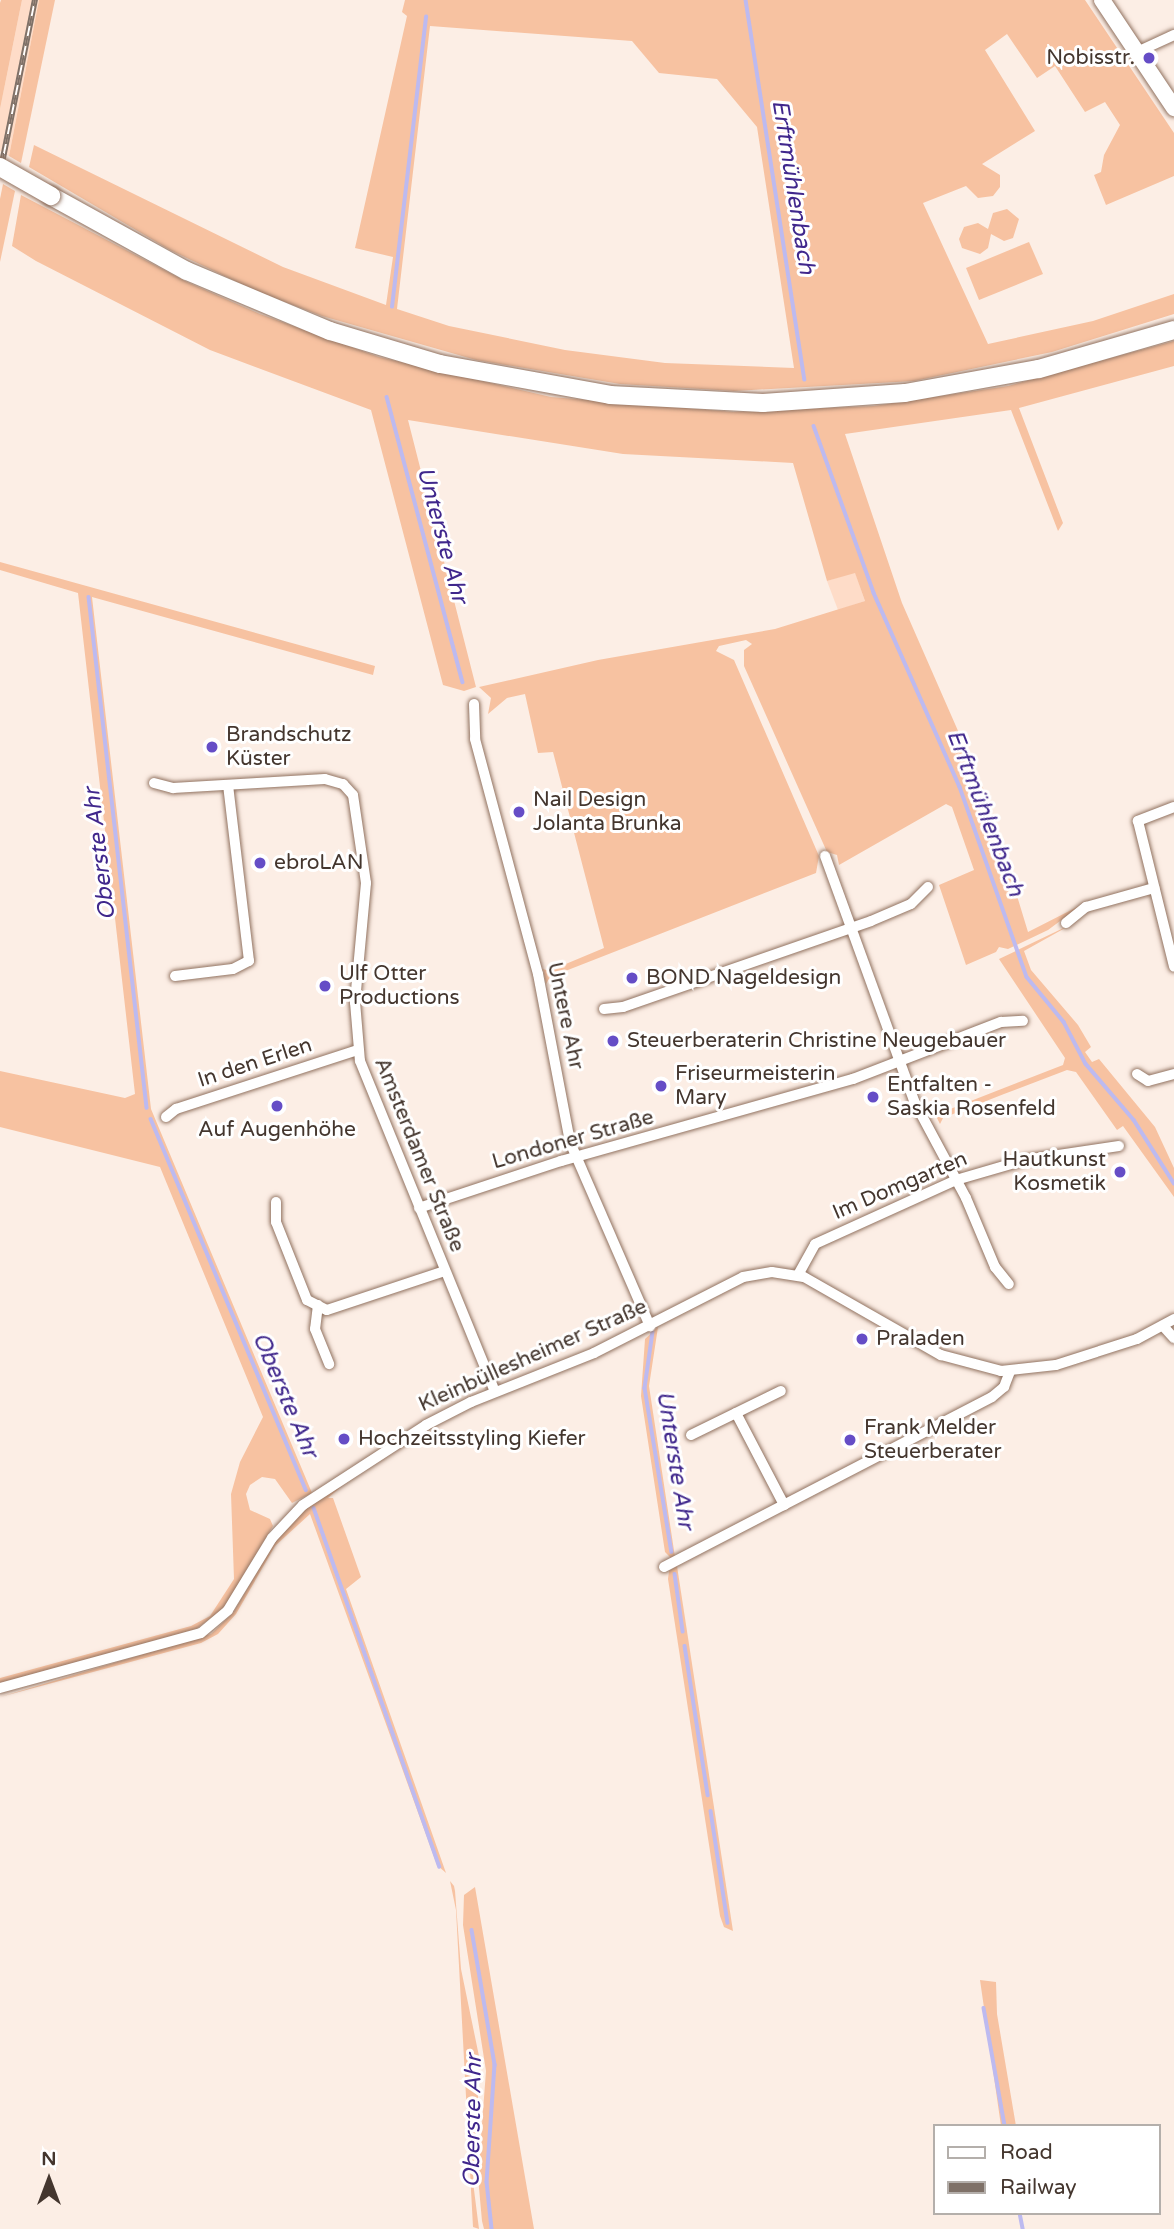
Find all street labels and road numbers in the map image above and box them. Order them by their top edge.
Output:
street label: Untere Ahr [541,960,589,1072]
street label: In den Erlen [195,1033,315,1093]
street label: Amsterdamer Straße [369,1054,469,1256]
street label: Londoner Straße [489,1105,657,1175]
street label: Im Domgarten [829,1146,971,1226]
street label: Kleinbüllesheimer Straße [415,1294,651,1418]

